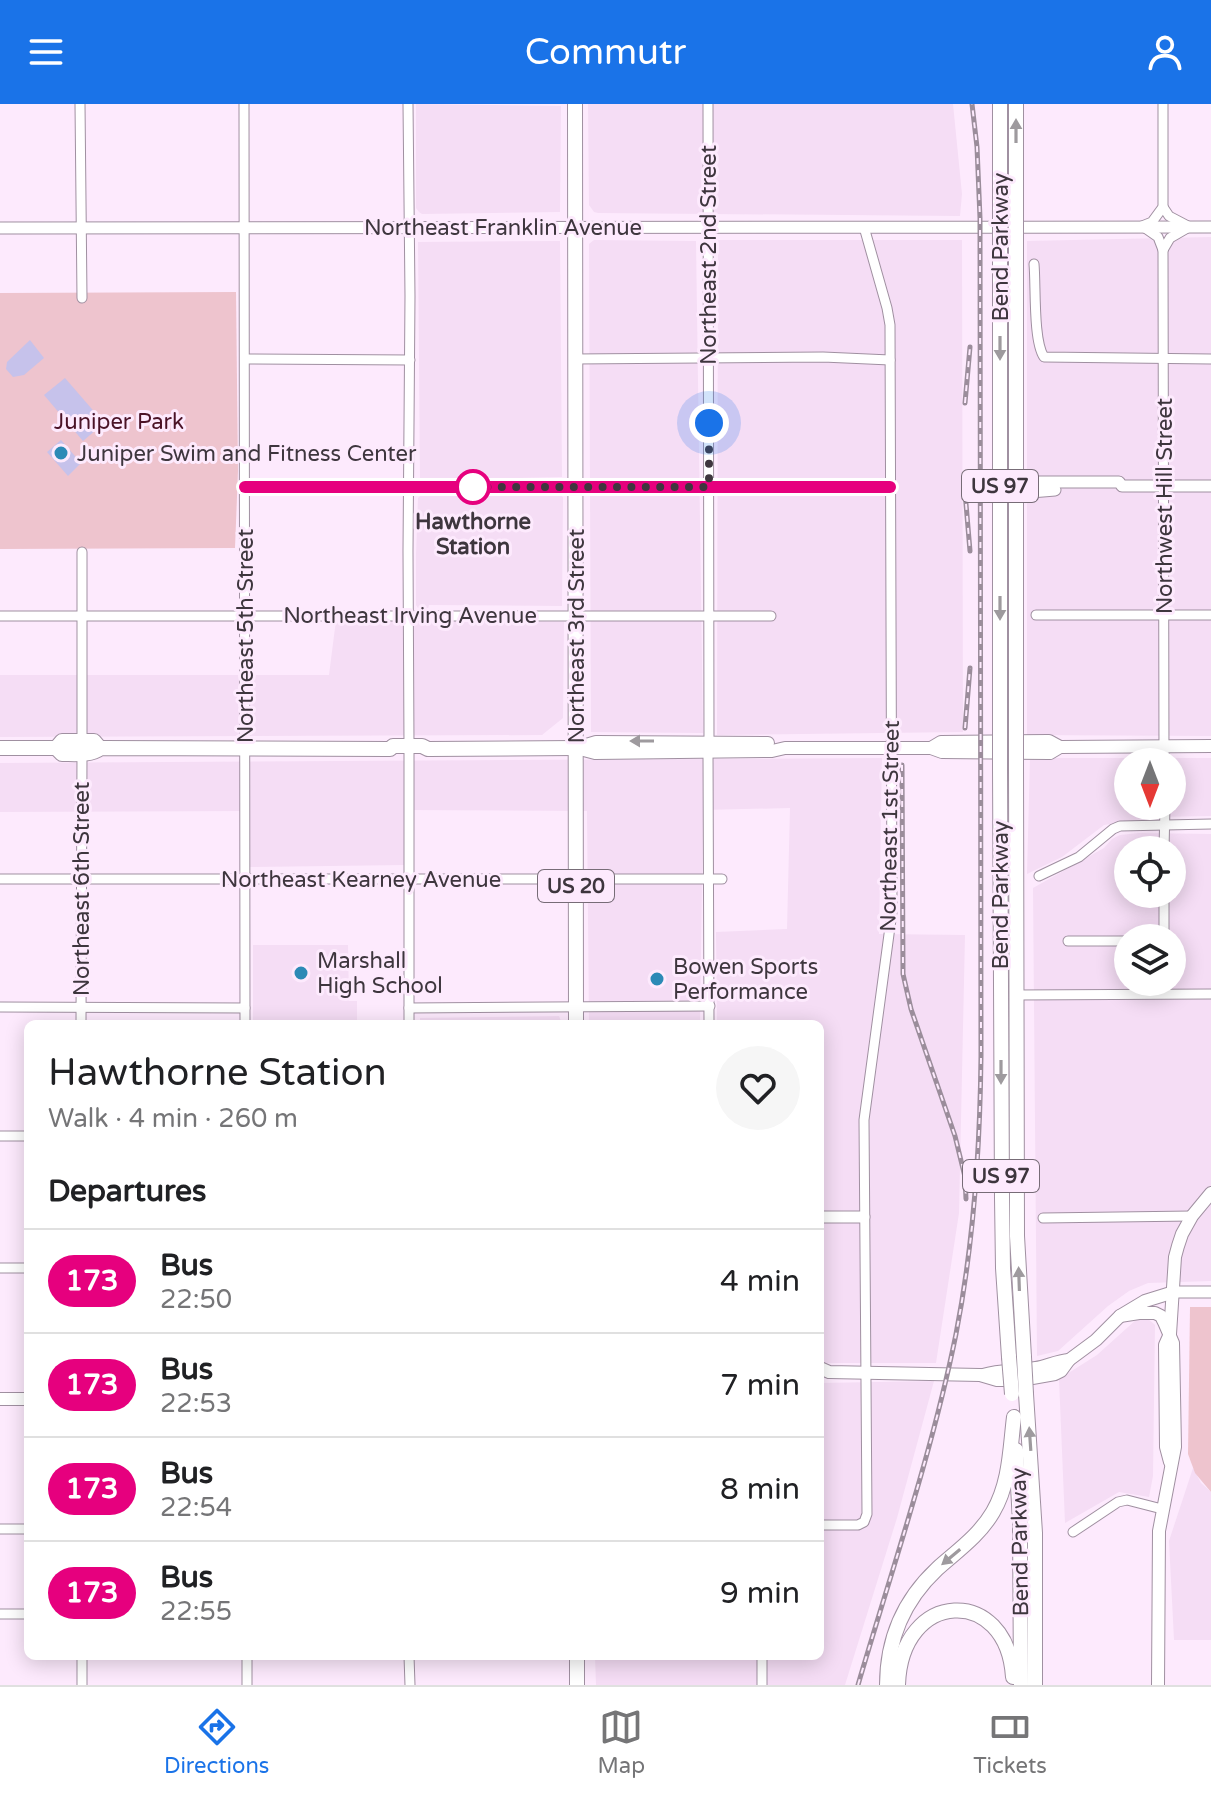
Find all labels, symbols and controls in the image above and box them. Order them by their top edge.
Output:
icon: menu [24,30,68,74]
icon: person [1143,30,1187,74]
text: Commutr [525,31,686,74]
one-way arrow [1010,118,1022,143]
street label: Northeast 2nd Street [696,145,722,365]
street label: Bend Parkway [988,172,1014,321]
street label: Northeast Franklin Avenue [364,215,642,241]
one-way arrow [994,336,1006,361]
street label: Northwest Hill Street [1152,398,1178,614]
your location [689,403,729,443]
park label: Juniper Park [54,409,184,435]
place label: Juniper Swim and Fitness Center [77,441,417,467]
marker: Juniper Swim and Fitness Center [52,444,70,462]
marker: Hawthorne Station [456,470,490,504]
road number: US 97 [962,470,1038,502]
place label: Hawthorne Station [415,509,531,560]
street label: Northeast 5th Street [233,529,259,743]
street label: Northeast 3rd Street [564,529,590,743]
one-way arrow [994,596,1006,621]
street label: Northeast Irving Avenue [283,603,537,629]
street label: Northeast 1st Street [875,720,905,932]
one-way arrow [629,735,654,747]
north arrow [1114,748,1186,820]
map controls [1114,748,1186,996]
street label: Northeast 6th Street [69,782,95,996]
street label: Bend Parkway [988,820,1014,969]
button: locate [1114,836,1186,908]
street label: Northeast Kearney Avenue [221,867,501,893]
road number: US 20 [538,870,614,902]
button: layers [1114,924,1186,996]
place label: Marshall High School [317,948,443,999]
place label: Bowen Sports Performance [673,954,818,1005]
marker: Marshall High School [292,964,310,982]
marker: Bowen Sports Performance [648,970,666,988]
button: heart [716,1046,800,1130]
text: Hawthorne Station [48,1050,387,1096]
one-way arrow [995,1060,1007,1085]
text: Walk · 4 min · 260 m [48,1103,298,1134]
road number: US 97 [963,1160,1039,1192]
text: Departures [48,1173,206,1210]
text: Bus [160,1247,213,1284]
text: 4 min [720,1263,800,1300]
text: 173 [66,1264,118,1298]
one-way arrow [1012,1266,1025,1291]
text: 22:50 [160,1284,232,1315]
text: Bus [160,1351,213,1388]
text: 7 min [720,1367,800,1404]
text: 173 [66,1368,118,1402]
text: 22:53 [160,1388,232,1419]
one-way arrow [1023,1426,1036,1451]
text: Bus [160,1455,213,1492]
street label: Bend Parkway [1006,1467,1034,1617]
text: 8 min [720,1471,800,1508]
text: 173 [66,1472,118,1506]
text: 22:54 [160,1492,232,1523]
one-way arrow [941,1548,961,1565]
text: Bus [160,1559,213,1596]
text: 9 min [720,1575,800,1612]
text: 173 [66,1576,118,1610]
text: 22:55 [160,1596,232,1627]
tab: Directions [164,1705,269,1779]
tab: Map [598,1705,645,1779]
tab: Tickets [973,1705,1047,1779]

